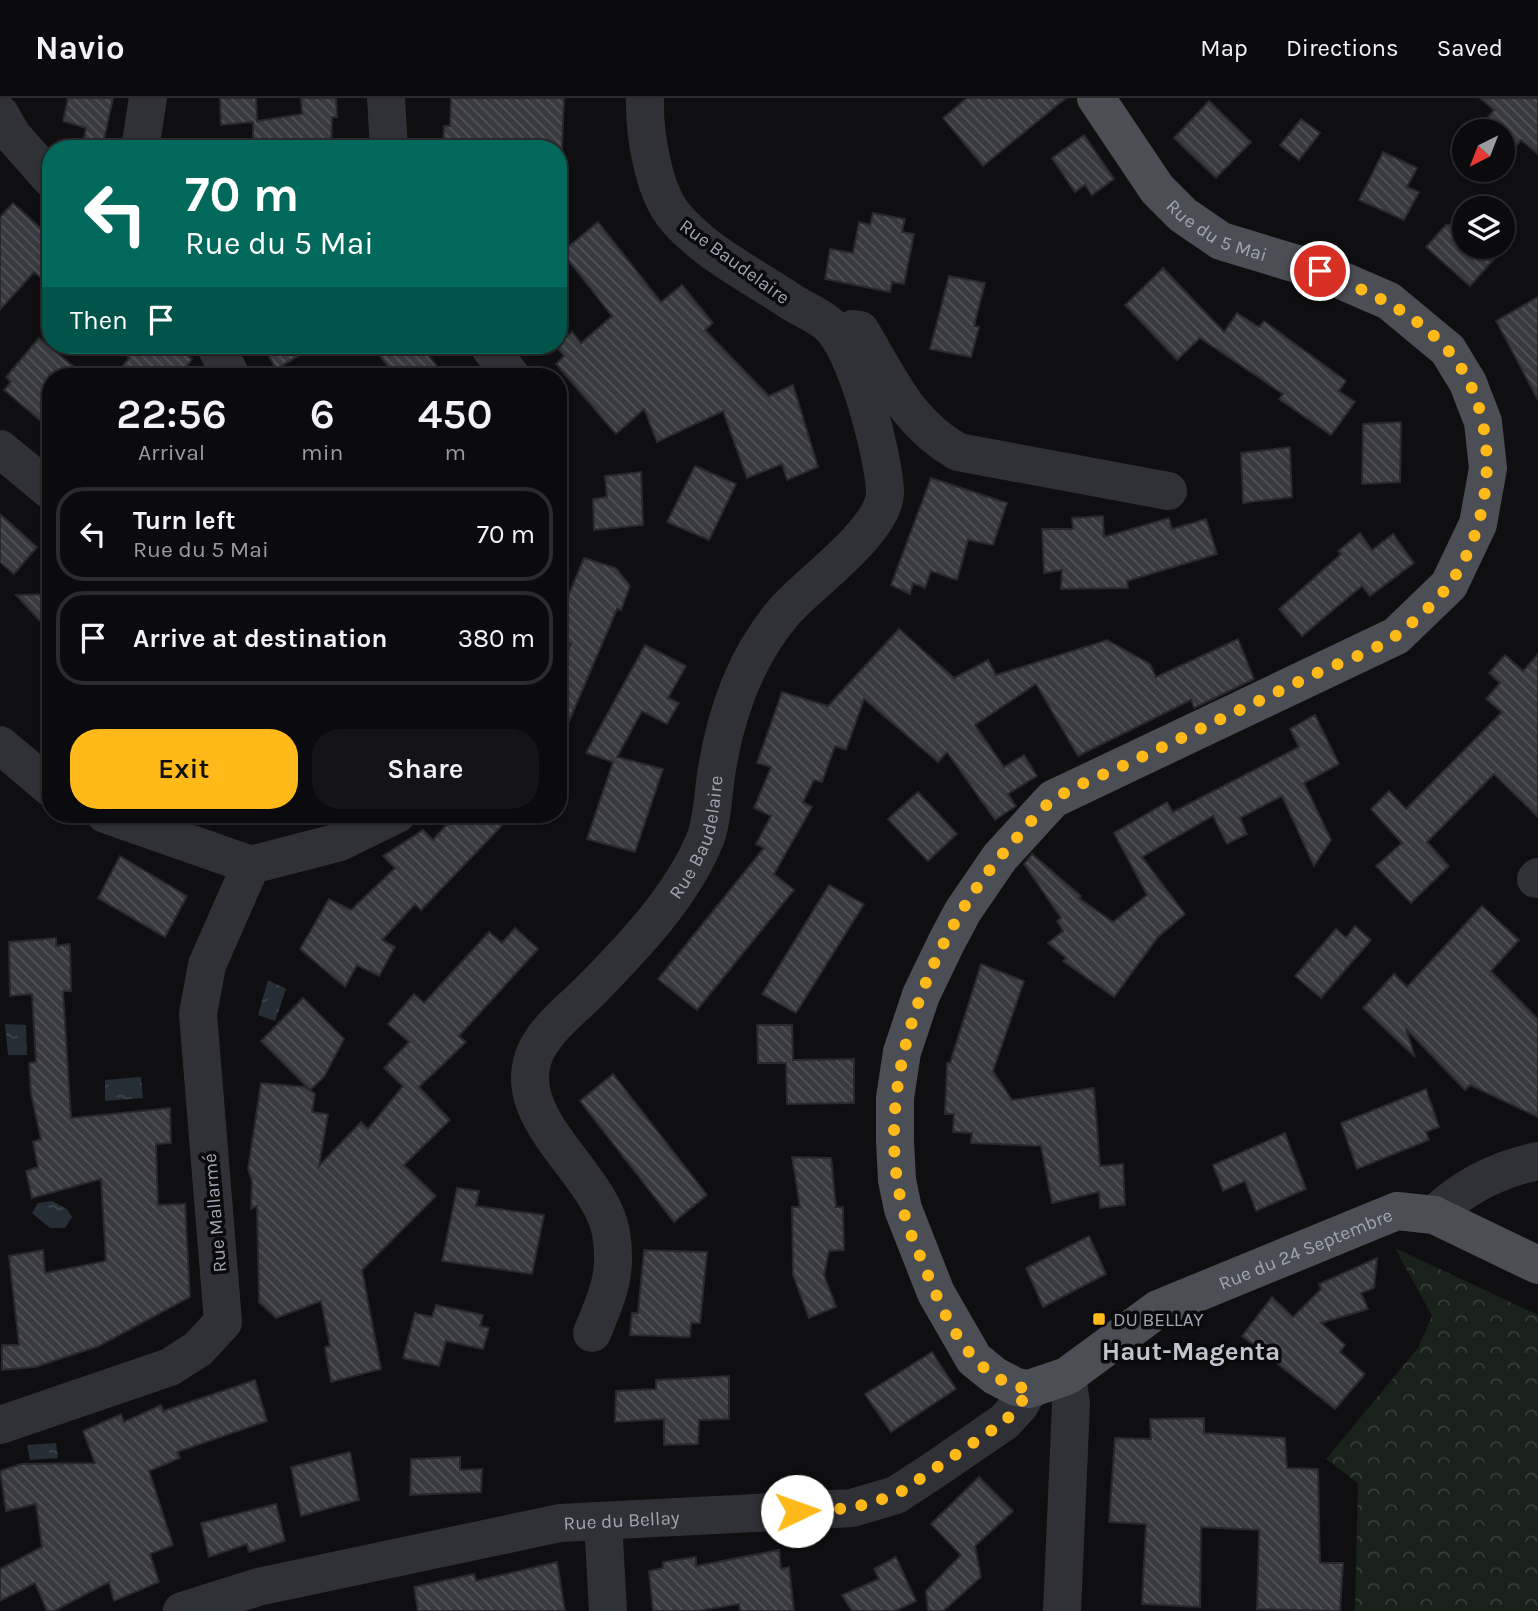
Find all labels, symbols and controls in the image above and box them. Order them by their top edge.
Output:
text: Navio [35,29,125,67]
text: Map [1200,34,1248,62]
text: Directions [1286,34,1399,62]
text: Saved [1437,34,1503,62]
north arrow [1452,119,1516,182]
map controls [1452,119,1515,259]
text: 70 m [185,166,299,223]
icon: left [70,168,161,259]
street label: Rue du 5 Mai [1161,195,1270,266]
button: layers [1452,196,1515,259]
street label: Rue Baudelaire [675,215,794,309]
text: Rue du 5 Mai [185,225,374,262]
pin [1290,241,1350,301]
icon: arrive [1301,252,1339,290]
icon: arrive [142,301,180,339]
text: Then [70,305,128,336]
text: 22:56 [116,389,227,439]
text: 6 [310,389,335,439]
text: 450 [418,389,493,439]
text: Arrival [138,439,205,466]
text: min [301,439,343,466]
text: m [444,439,466,466]
text: Turn left [133,505,235,536]
icon: left [74,515,112,553]
text: 70 m [477,519,535,550]
text: Rue du 5 Mai [133,536,269,563]
icon: arrive [74,619,112,657]
text: Arrive at destination [133,623,387,654]
text: 380 m [458,623,535,654]
button: Exit [70,729,298,809]
button: Share [312,729,539,809]
street label: Rue Baudelaire [665,774,728,903]
street label: Rue Mallarmé [199,1152,231,1273]
street label: Rue du 24 Septembre [1215,1204,1396,1295]
place label: DU BELLAY [1113,1309,1204,1331]
marker: DU BELLAY [1091,1311,1107,1327]
district label: Haut-Magenta [1102,1336,1280,1367]
position arrow [760,1474,834,1548]
street label: Rue du Bellay [563,1507,680,1535]

